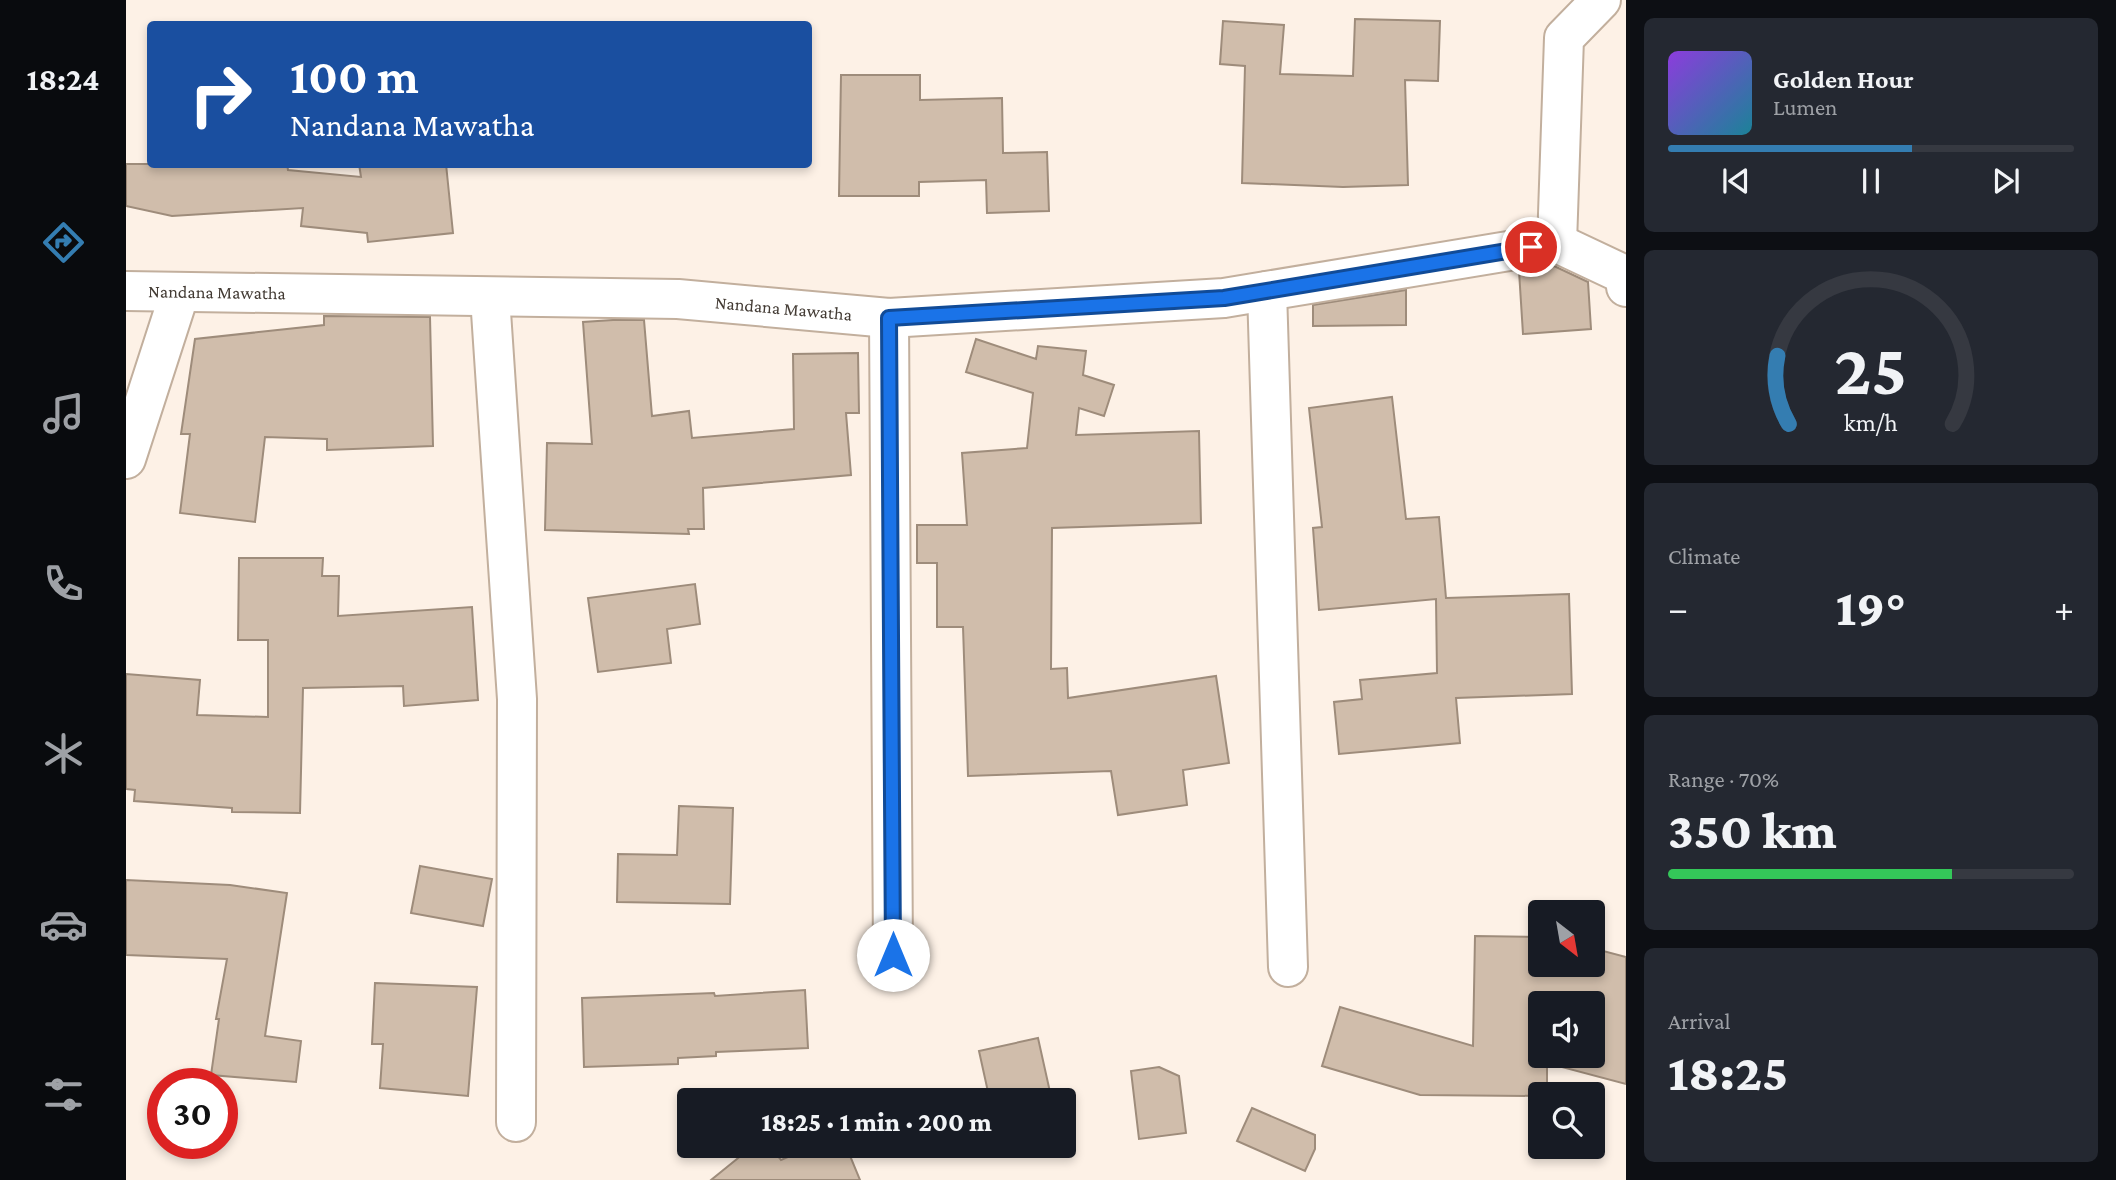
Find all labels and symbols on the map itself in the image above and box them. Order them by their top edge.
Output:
pin [1501,217,1561,277]
street label: Nandana Mawatha [148,281,286,303]
street label: Nandana Mawatha [714,292,853,325]
north arrow [1528,900,1605,976]
position arrow [856,918,930,992]
speed limit sign: 30 [147,1068,238,1159]

